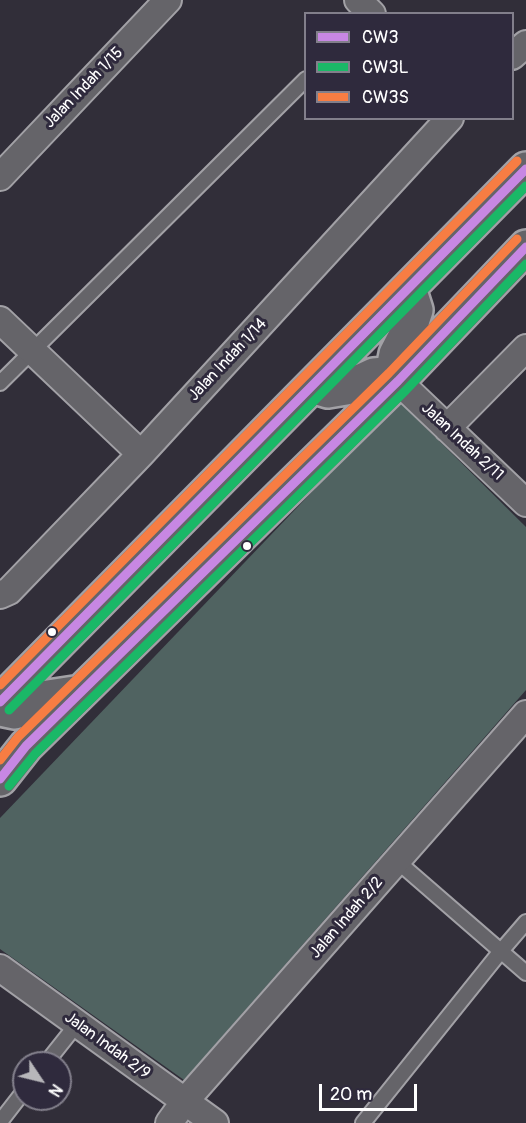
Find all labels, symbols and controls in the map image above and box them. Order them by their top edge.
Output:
legend [304,12,514,120]
text: CW3 [362,26,399,49]
street label: Jalan Indah 1/15 [41,44,127,132]
text: CW3L [362,56,409,79]
text: CW3S [362,86,409,109]
street label: Jalan Indah 1/14 [185,315,271,405]
street label: Jalan Indah 2/11 [417,399,507,485]
unlabelled marker [241,540,253,552]
unlabelled marker [46,626,58,638]
street label: Jalan Indah 2/2 [306,873,388,963]
street label: Jalan Indah 2/9 [60,1009,154,1083]
north arrow [12,1051,72,1111]
scale bar [322,1072,420,1110]
text: N [44,1080,66,1100]
text: 20 m [330,1083,372,1106]

